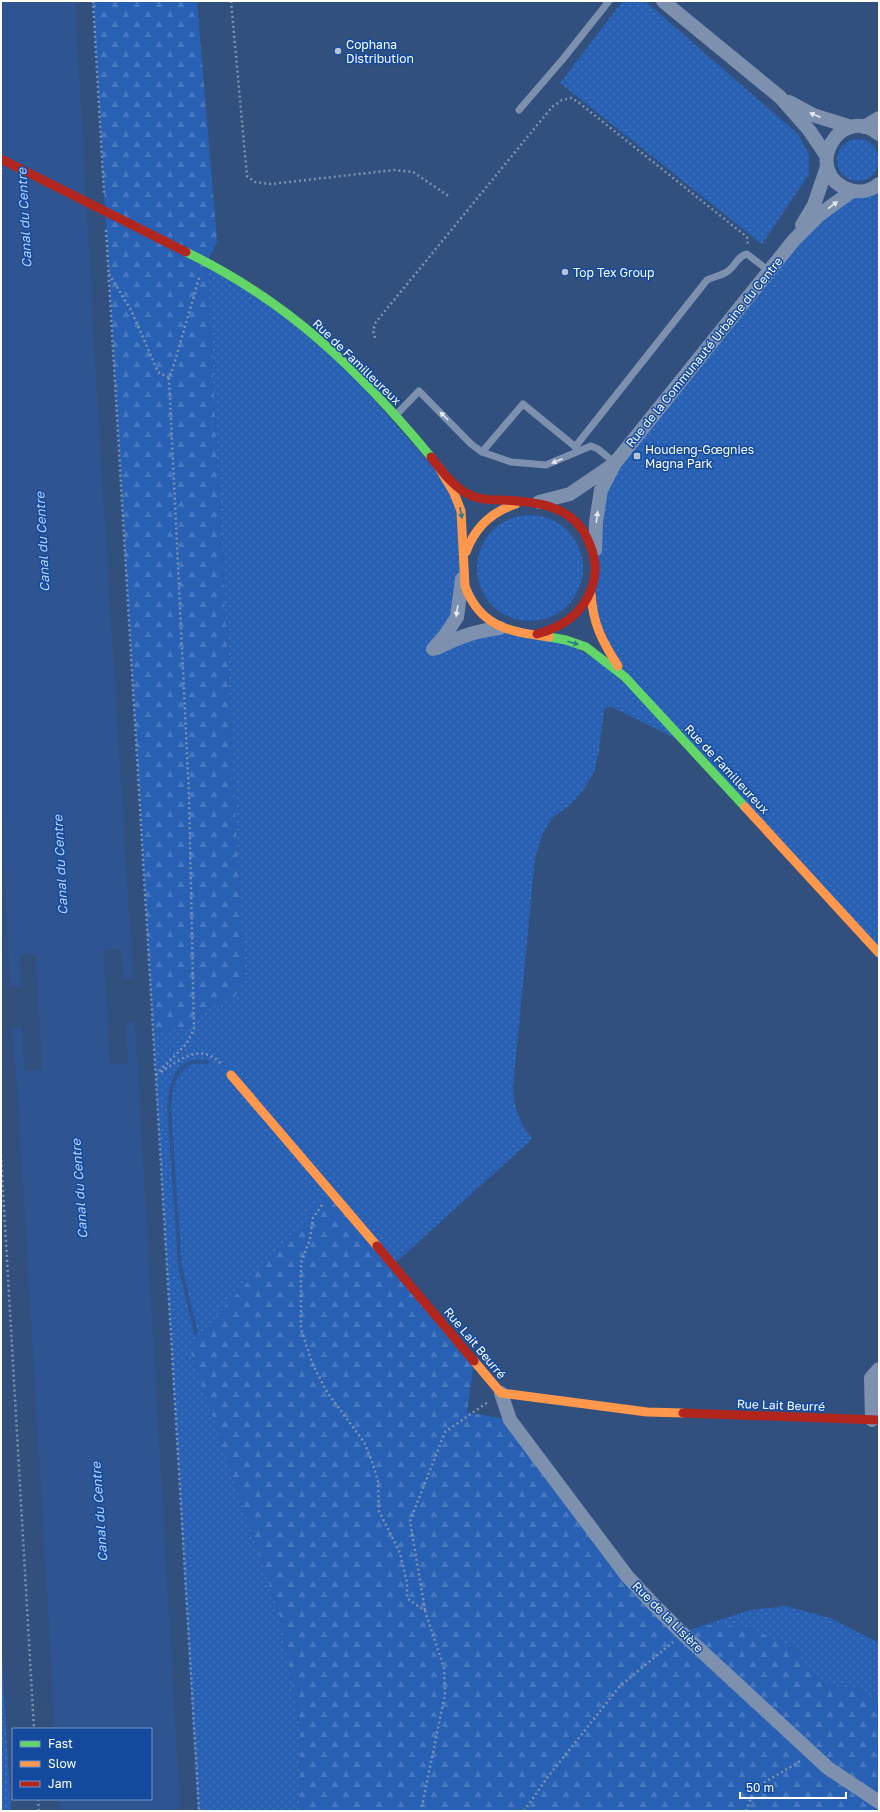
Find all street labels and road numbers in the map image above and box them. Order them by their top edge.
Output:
street label: Rue de la Communauté Urbaine du Centre [622,254,786,450]
street label: Rue de Familleureux [310,316,405,408]
street label: Rue de Familleureux [682,721,773,817]
street label: Rue Lait Beurré [441,1304,509,1382]
street label: Rue Lait Beurré [737,1396,825,1414]
street label: Rue de la Lisière [629,1578,707,1656]

